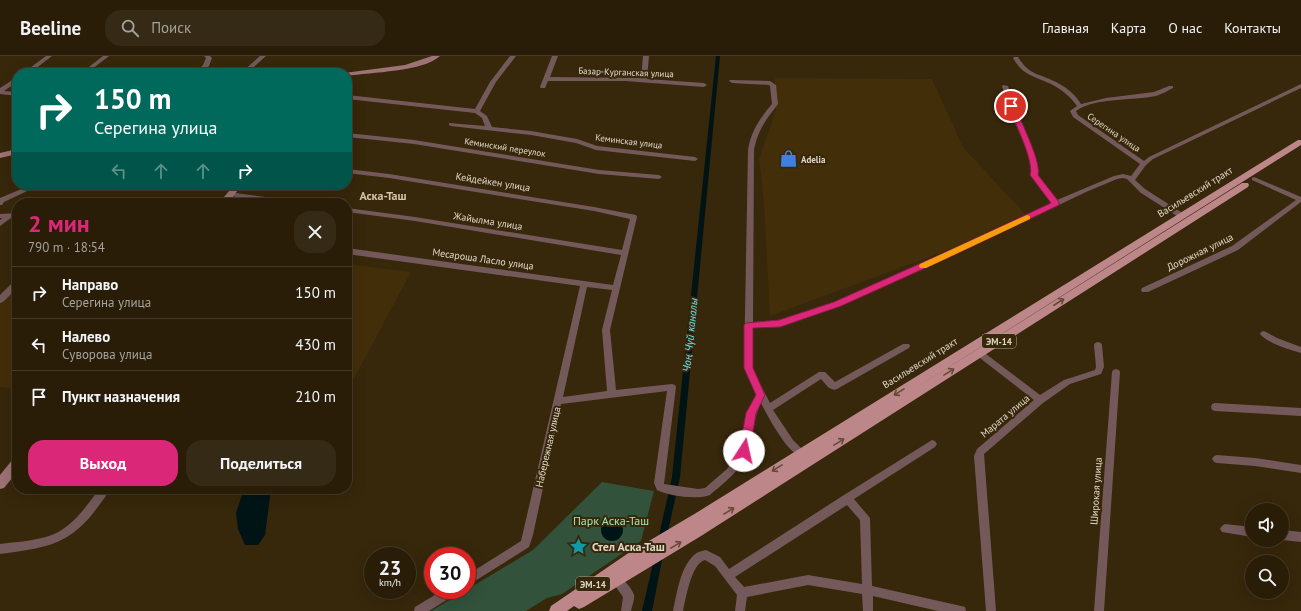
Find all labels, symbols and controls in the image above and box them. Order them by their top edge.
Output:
search box [105,10,385,46]
text: Beeline [20,16,81,40]
icon: search [119,17,141,39]
text: Поиск [151,18,191,37]
text: Главная [1042,19,1089,37]
text: Карта [1111,19,1146,37]
text: О нас [1168,19,1202,37]
text: Контакты [1224,19,1281,37]
street label: Базар-Курганская улица [578,65,674,79]
text: 150 m [94,80,171,117]
icon: right [28,84,80,136]
pin [994,89,1028,123]
icon: arrive [1000,95,1022,117]
street label: Серегина улица [1085,110,1143,154]
text: Серегина улица [94,116,217,139]
street label: Кеминская улица [595,131,663,151]
street label: Кеминский переулок [464,135,547,159]
shop icon: Adelia [778,149,798,169]
place label: Adelia [801,154,826,165]
icon: left [108,160,130,182]
icon: ahead [150,160,172,182]
icon: ahead [192,160,214,182]
icon: right [234,160,256,182]
street label: Васильевский тракт [1155,164,1235,220]
street label: Кейдейкен улица [455,170,531,194]
district label: Аска-Таш [359,188,407,203]
text: 2 мин [28,208,90,239]
street label: Жайылма улица [452,209,523,233]
button: close [294,211,336,253]
street label: Дорожная улица [1165,230,1235,274]
text: 790 m · 18:54 [28,239,105,256]
street label: Месароша Ласло улица [431,245,535,273]
text: Направо [62,275,118,294]
icon: right [28,282,50,304]
text: 150 m [295,283,336,302]
text: Серегина улица [62,294,151,311]
water label: Чоң Чүй каналы [679,297,701,373]
one-way arrow [1053,298,1065,306]
text: Налево [62,327,110,346]
icon: left [28,334,50,356]
road number: ЭМ-14 [982,334,1016,348]
text: 430 m [295,335,336,354]
street label: Васильевский тракт [880,335,960,391]
text: Суворова улица [62,346,152,363]
one-way arrow [943,368,954,376]
icon: arrive [28,386,50,408]
text: Пункт назначения [62,387,180,406]
text: 210 m [295,387,336,406]
one-way arrow [893,388,905,396]
street label: Марата улица [978,392,1032,440]
street label: Набережная улица [532,405,564,489]
position arrow [723,430,765,472]
one-way arrow [833,437,845,445]
button: Выход [28,440,178,486]
button: Поделиться [186,440,336,486]
street label: Широкая улица [1087,457,1105,525]
one-way arrow [772,464,783,472]
map controls [1245,503,1289,599]
button: sound [1245,503,1289,547]
one-way arrow [724,507,735,515]
park label: Парк Аска-Таш [573,513,649,528]
place icon: Стел Аска-Таш [569,536,589,556]
place label: Стел Аска-Таш [592,539,665,554]
one-way arrow [670,540,682,548]
speed limit sign: 30 [424,547,476,599]
text: 23 [379,555,401,581]
button: search [1245,555,1289,599]
text: km/h [379,576,401,589]
road number: ЭМ-14 [576,577,610,591]

